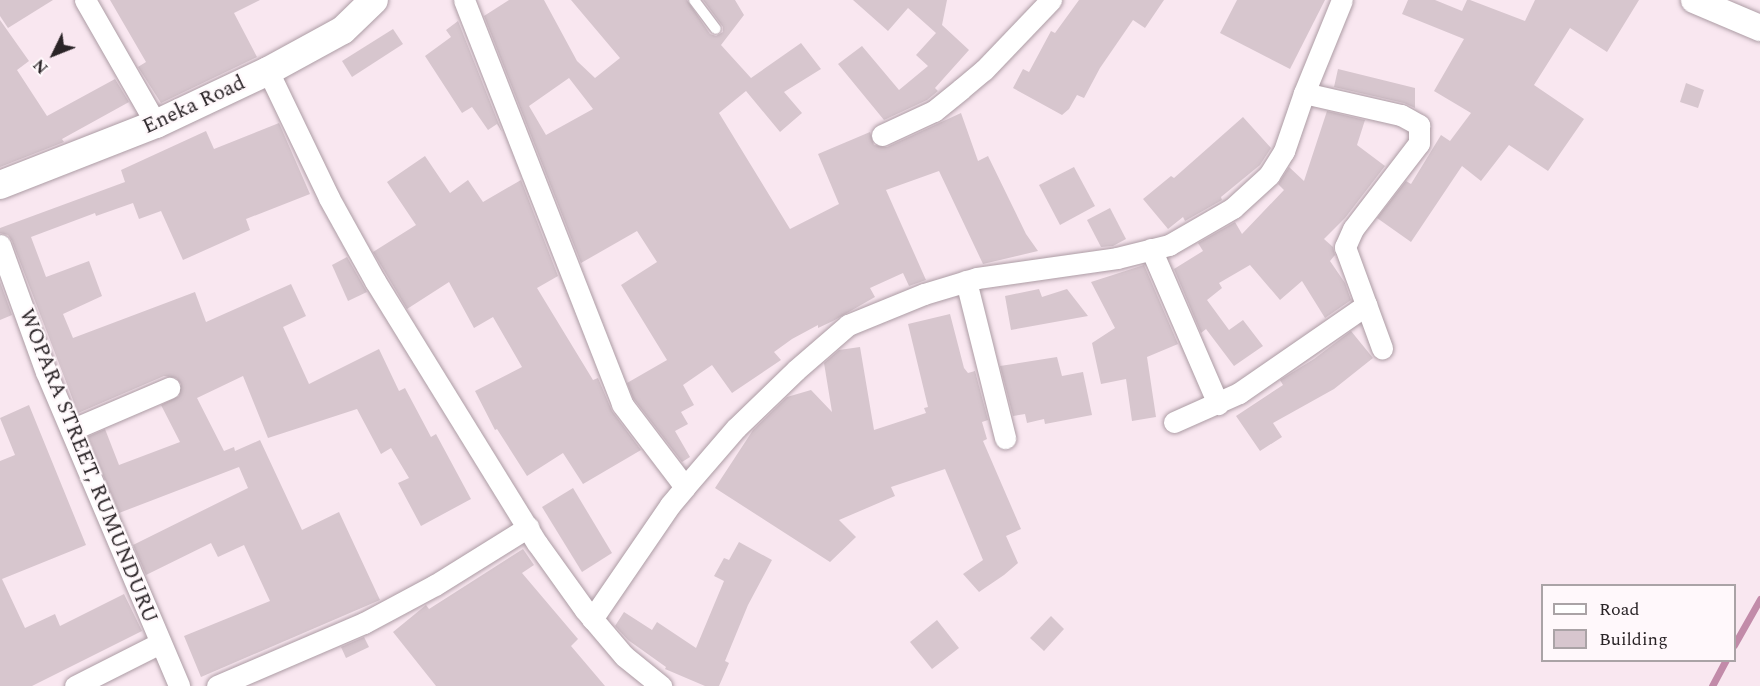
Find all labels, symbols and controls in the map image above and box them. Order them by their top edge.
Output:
north arrow [24,24,84,84]
text: N [28,53,54,79]
street label: Eneka Road [139,70,249,140]
street label: WOPARA STREET, RUMUNDURU [13,305,163,627]
legend [1541,584,1736,662]
text: Road [1599,596,1640,623]
text: Building [1599,626,1668,653]

